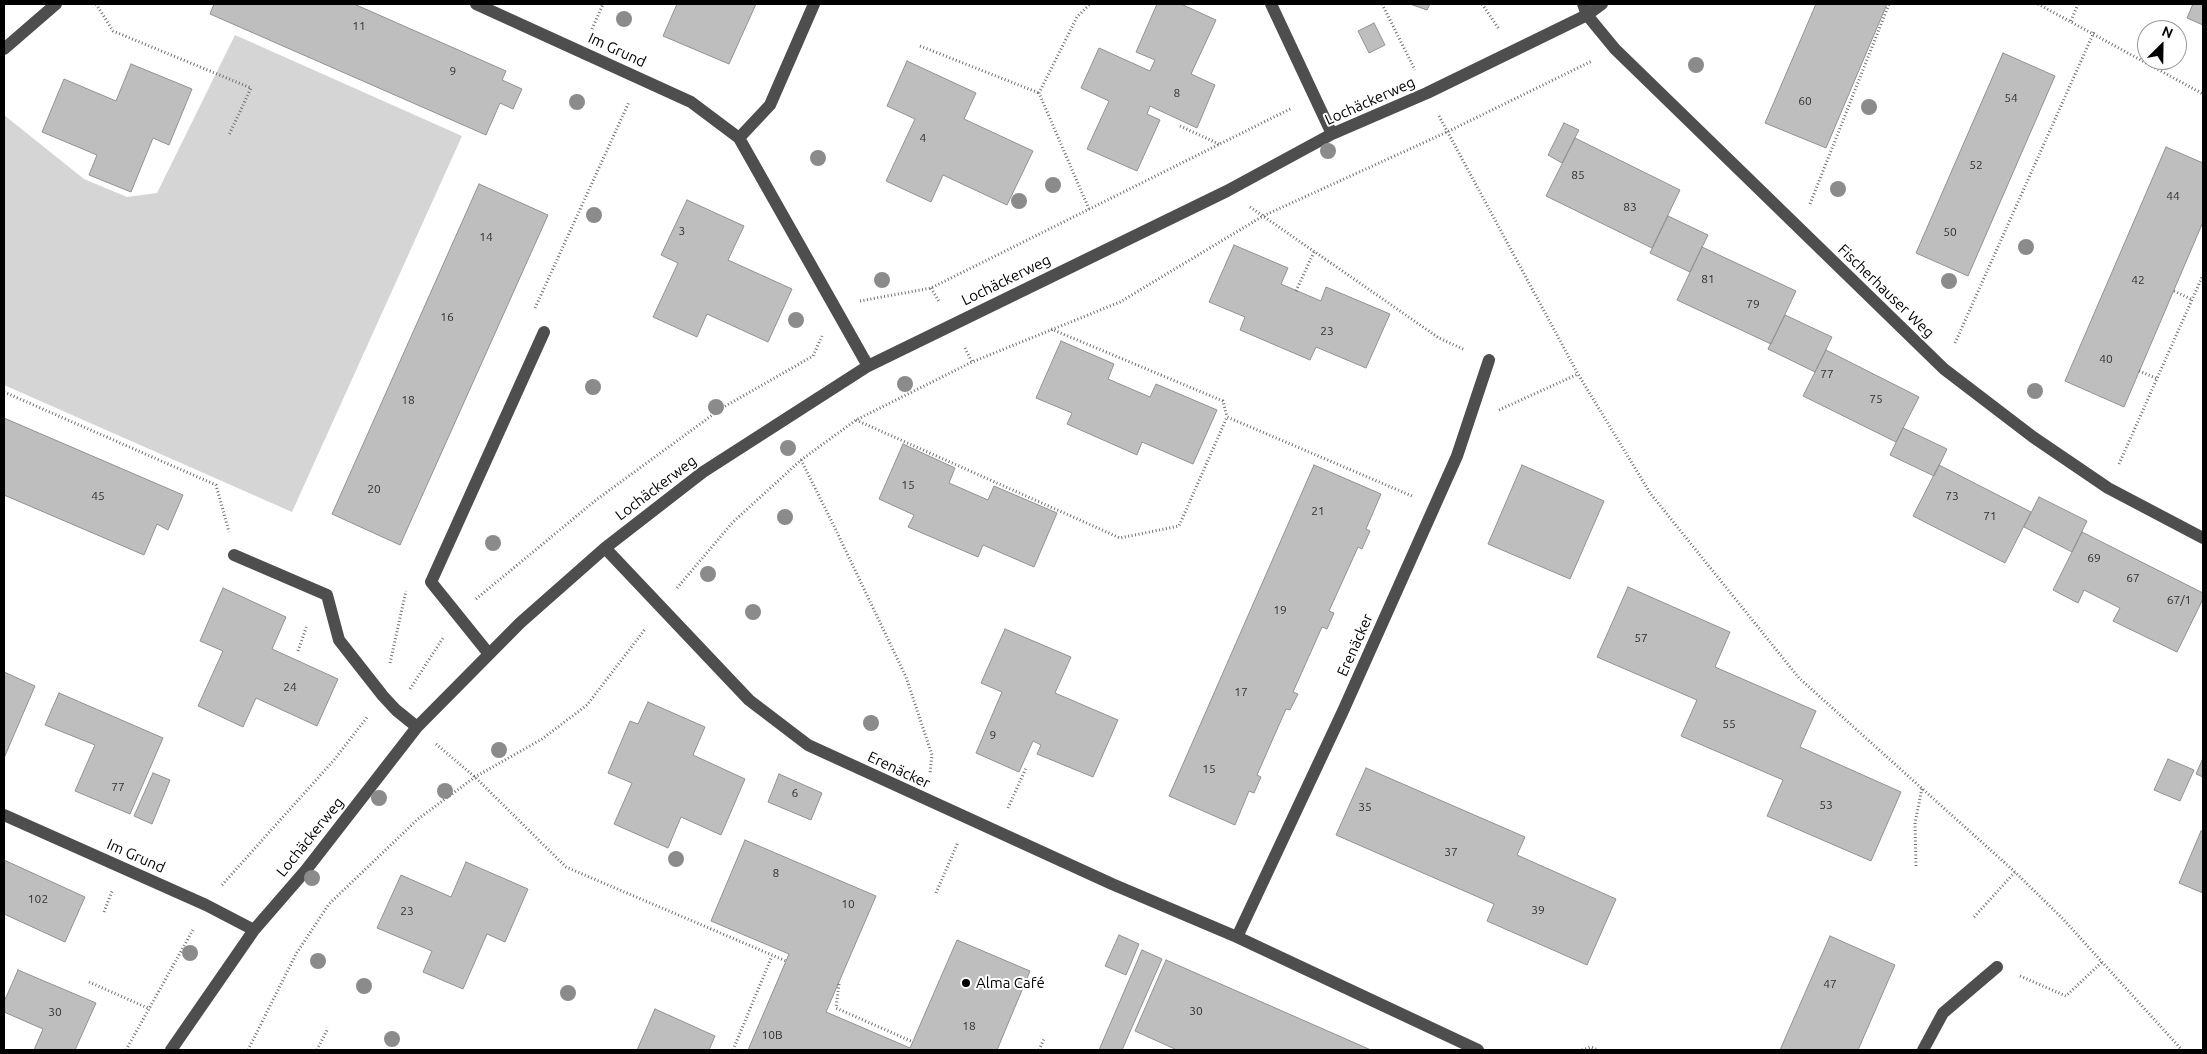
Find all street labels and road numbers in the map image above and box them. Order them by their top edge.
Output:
street label: Im Grund [585,29,649,71]
street label: Lochäckerweg [1322,73,1418,129]
street label: Fischerhauser Weg [1834,240,1938,342]
street label: Lochäckerweg [959,251,1053,309]
street label: Lochäckerweg [612,452,700,524]
street label: Erenäcker [1333,611,1377,679]
street label: Erenäcker [865,748,933,792]
street label: Lochäckerweg [273,794,347,880]
street label: Im Grund [104,835,168,877]

